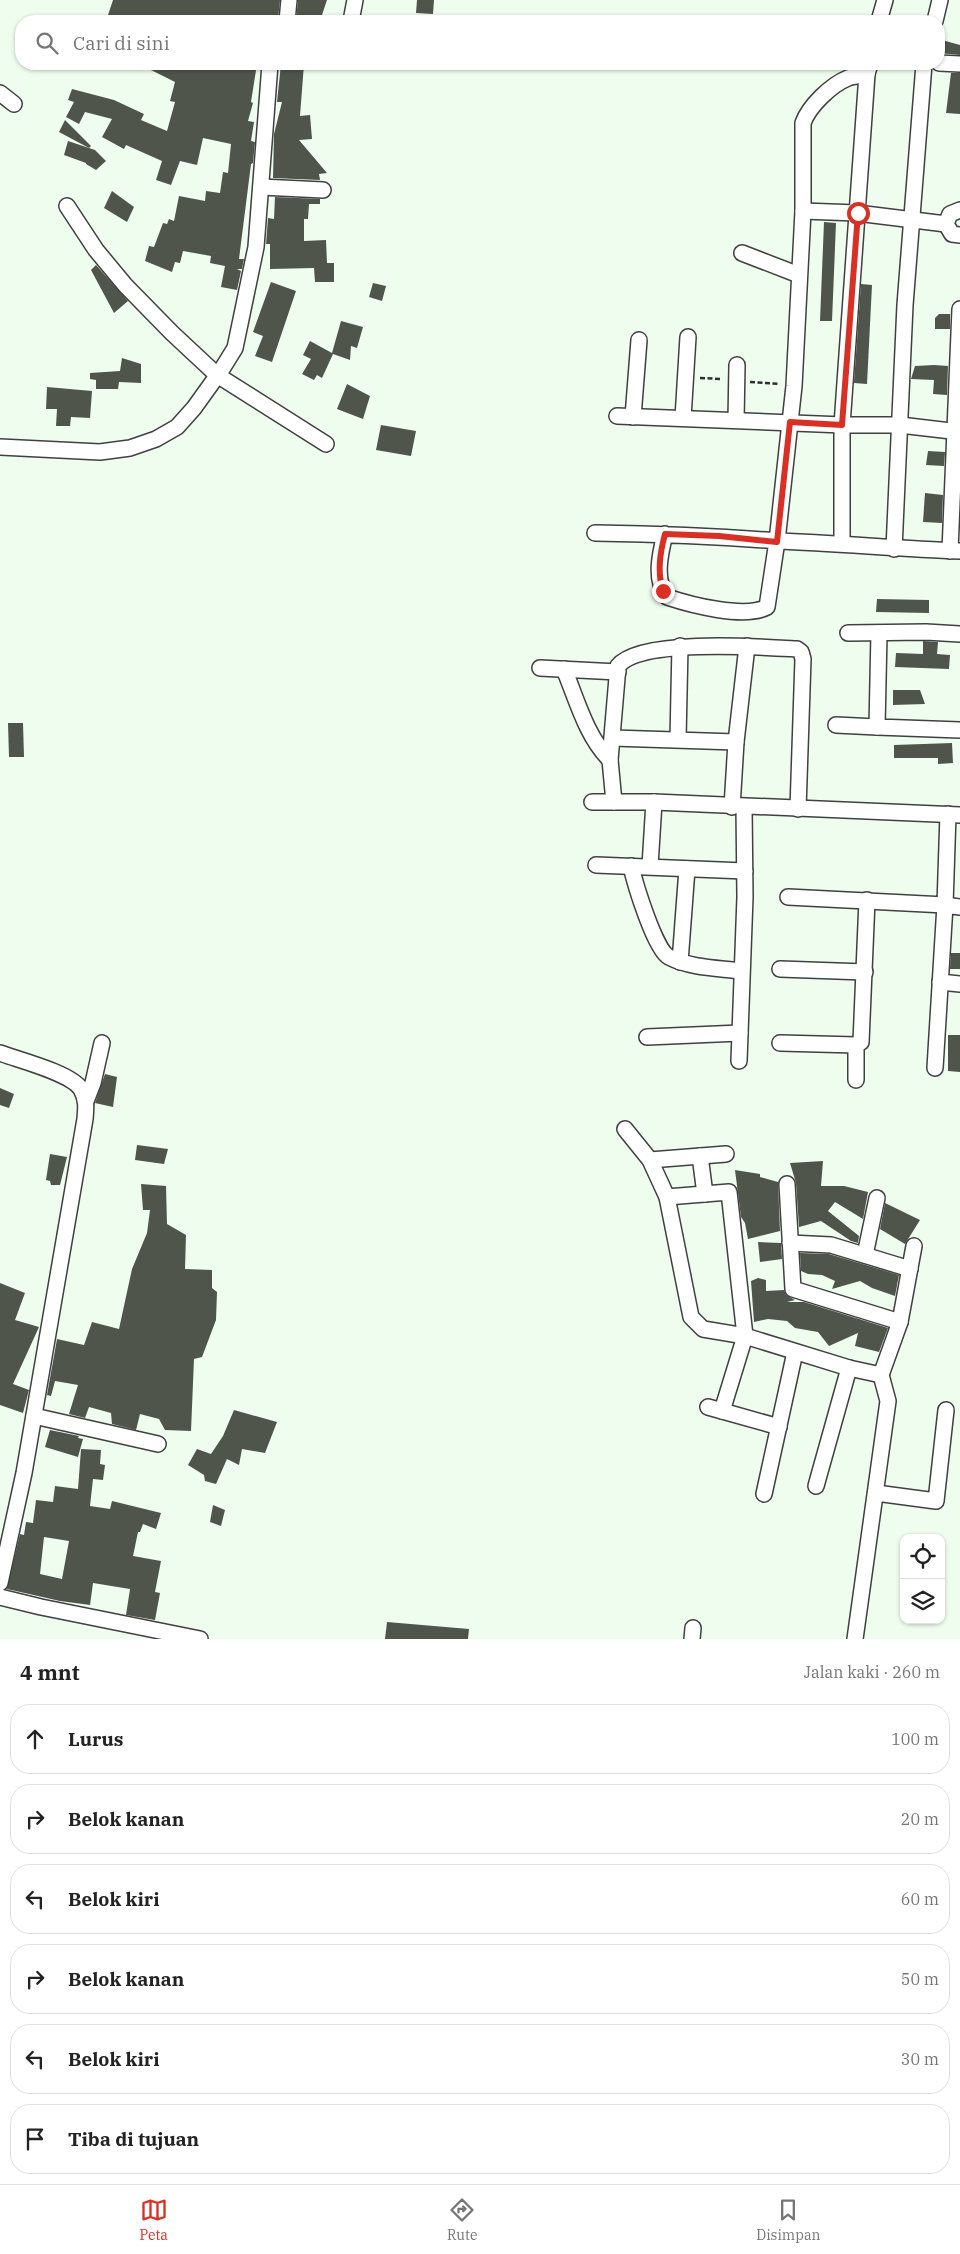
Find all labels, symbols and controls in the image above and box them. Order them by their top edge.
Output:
search box [15,15,945,70]
icon: search [33,29,61,57]
text: Cari di sini [73,31,170,55]
route start [847,202,870,225]
route end [652,580,675,603]
map controls [900,1534,945,1624]
button: locate [900,1534,945,1579]
button: layers [900,1579,945,1624]
text: 4 mnt [20,1658,80,1686]
text: Jalan kaki · 260 m [804,1662,940,1682]
icon: ahead [21,1725,49,1753]
text: Lurus [68,1727,123,1751]
text: 100 m [891,1729,939,1749]
icon: right [21,1805,49,1833]
text: Belok kanan [68,1807,184,1831]
text: 20 m [901,1809,939,1829]
icon: left [21,1885,49,1913]
text: Belok kiri [68,1887,160,1911]
text: 60 m [901,1889,939,1909]
icon: right [21,1965,49,1993]
text: Belok kanan [68,1967,184,1991]
text: 50 m [901,1969,939,1989]
icon: left [21,2045,49,2073]
text: Belok kiri [68,2047,160,2071]
text: 30 m [901,2049,939,2069]
icon: arrive [21,2125,49,2153]
text: Tiba di tujuan [68,2127,199,2151]
tab: Peta [139,2196,168,2244]
tab: Rute [447,2196,477,2244]
tab: Disimpan [756,2196,821,2244]

